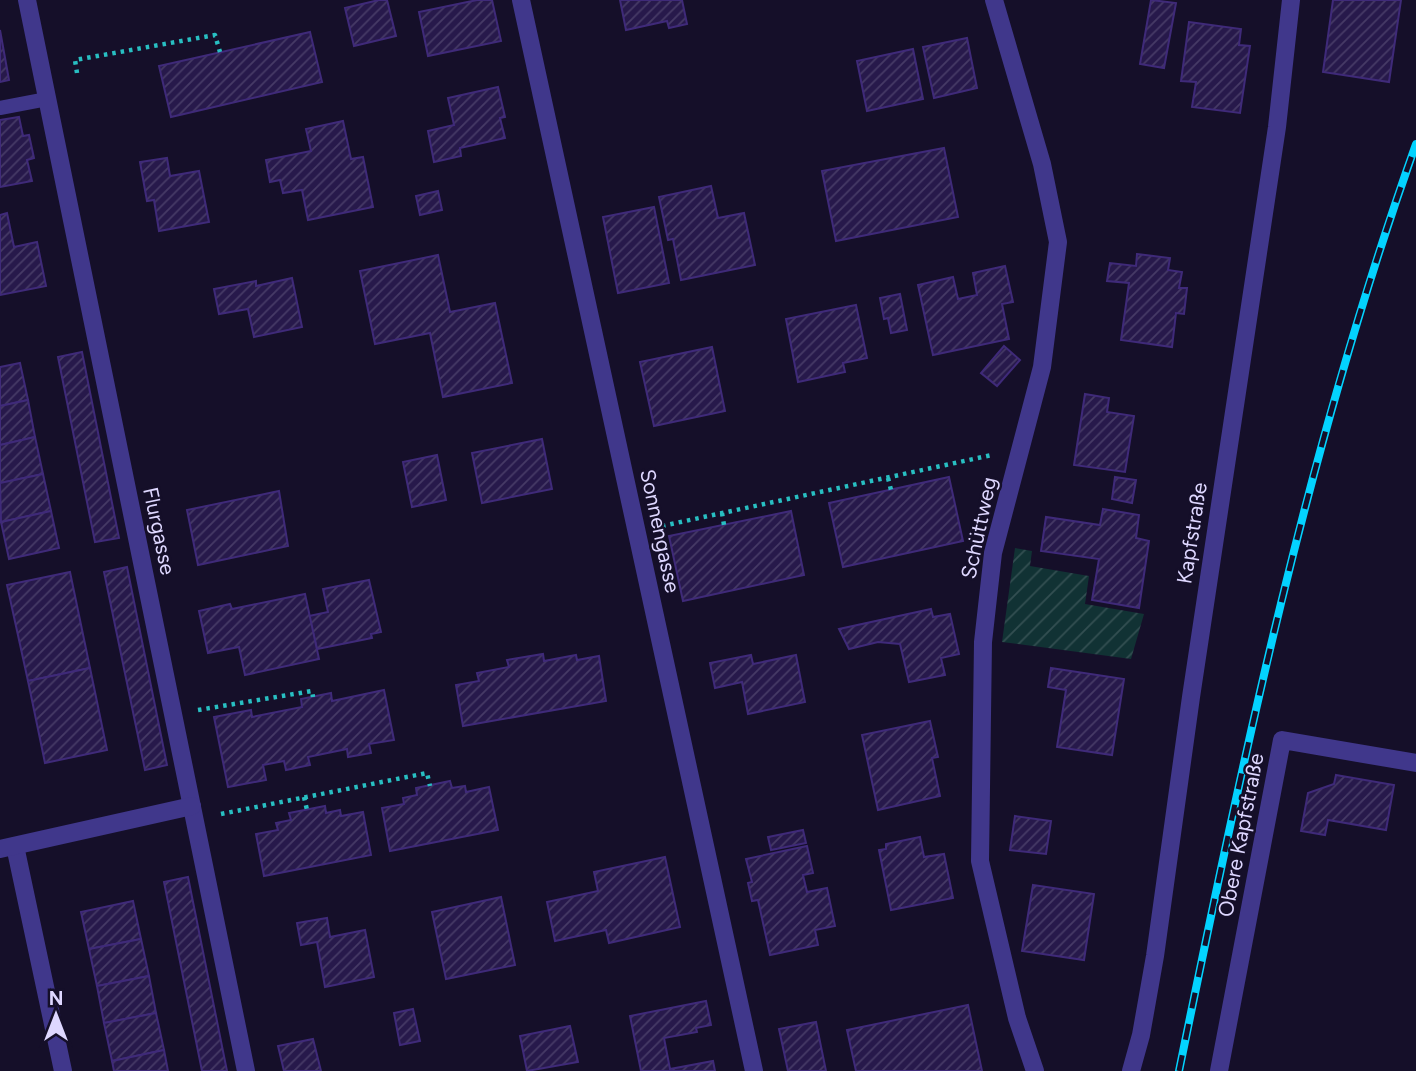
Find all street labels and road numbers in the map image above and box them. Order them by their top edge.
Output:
street label: Sonnengasse [635,467,686,595]
street label: Schüttweg [956,475,1002,581]
street label: Kapfstraße [1171,480,1212,585]
street label: Flurgasse [138,485,181,577]
street label: Obere Kapfstraße [1212,751,1269,919]

